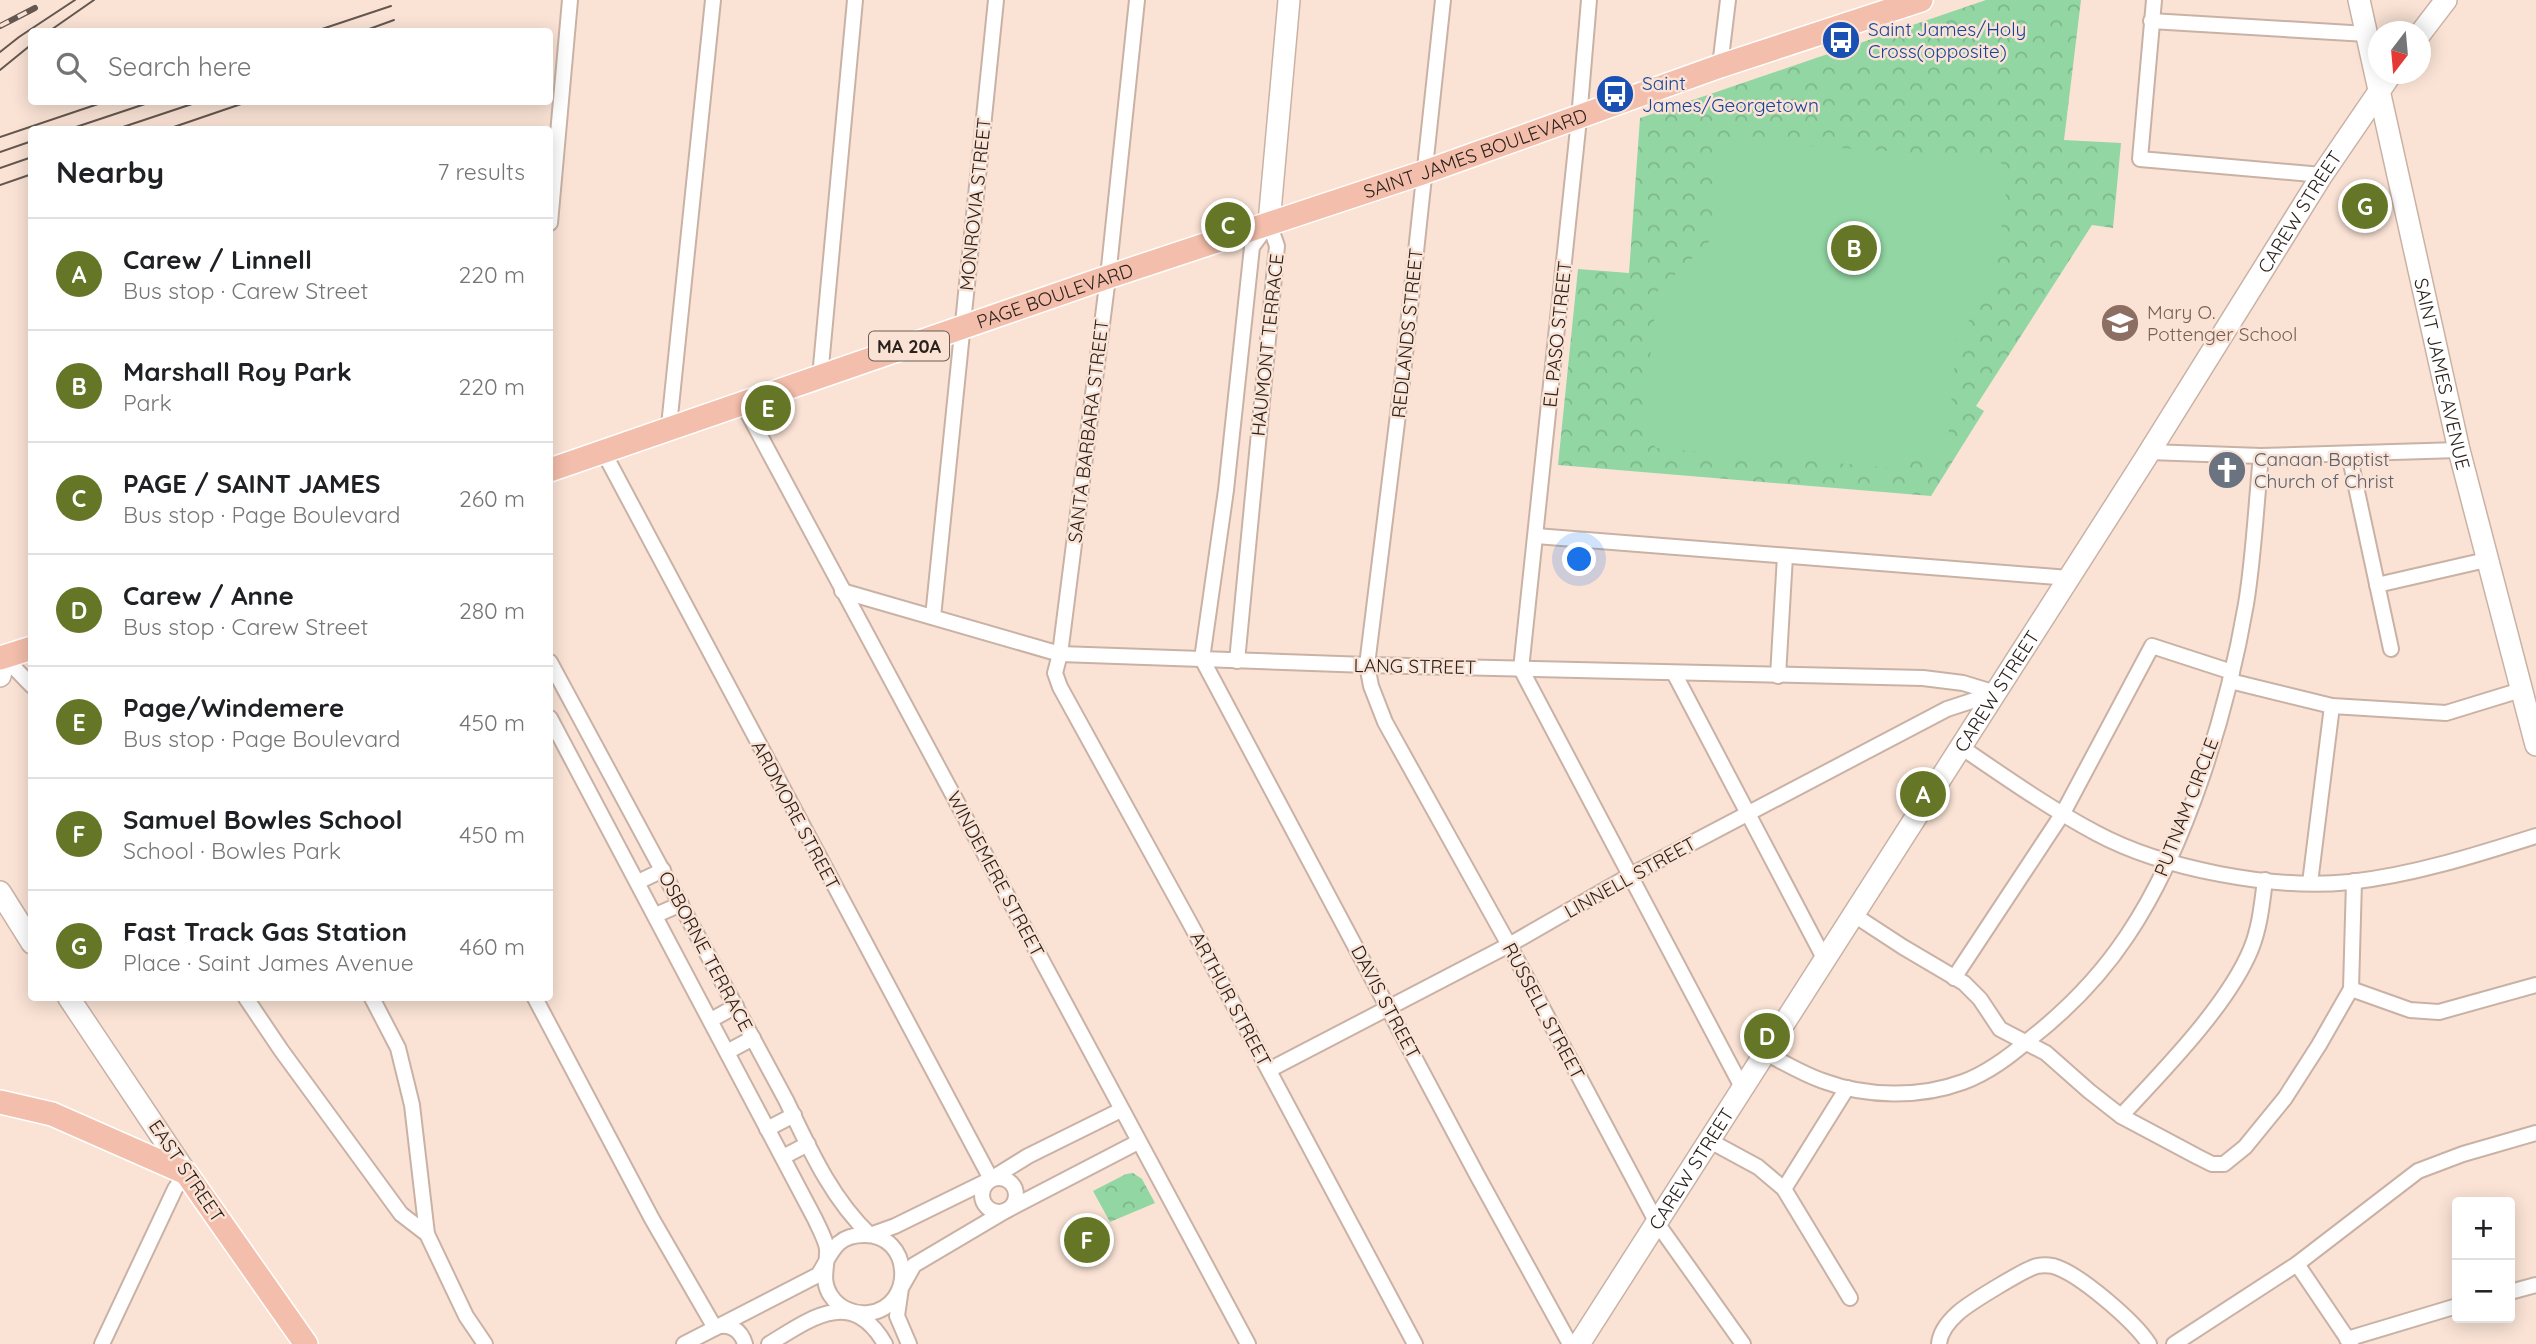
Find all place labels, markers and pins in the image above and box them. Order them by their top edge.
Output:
place label: Saint James/Holy Cross(opposite) [1868,17,2026,63]
bus stop icon: Saint James/Holy Cross(opposite) [1820,19,1862,61]
place label: Saint James/Georgetown [1642,71,1819,117]
bus stop icon: Saint James/Georgetown [1594,73,1636,115]
pin: G [2342,180,2388,232]
pin: C [1205,199,1251,251]
pin: B [1831,222,1877,274]
place label: Mary O. Pottenger School [2147,300,2297,346]
school or university icon: Mary O. Pottenger School [2099,302,2141,344]
pin: E [745,382,791,434]
place label: Canaan Baptist Church of Christ [2254,447,2394,493]
church icon: Canaan Baptist Church of Christ [2206,449,2248,491]
pin: A [1900,768,1946,820]
pin: D [1744,1010,1790,1062]
pin: F [1064,1214,1110,1266]

